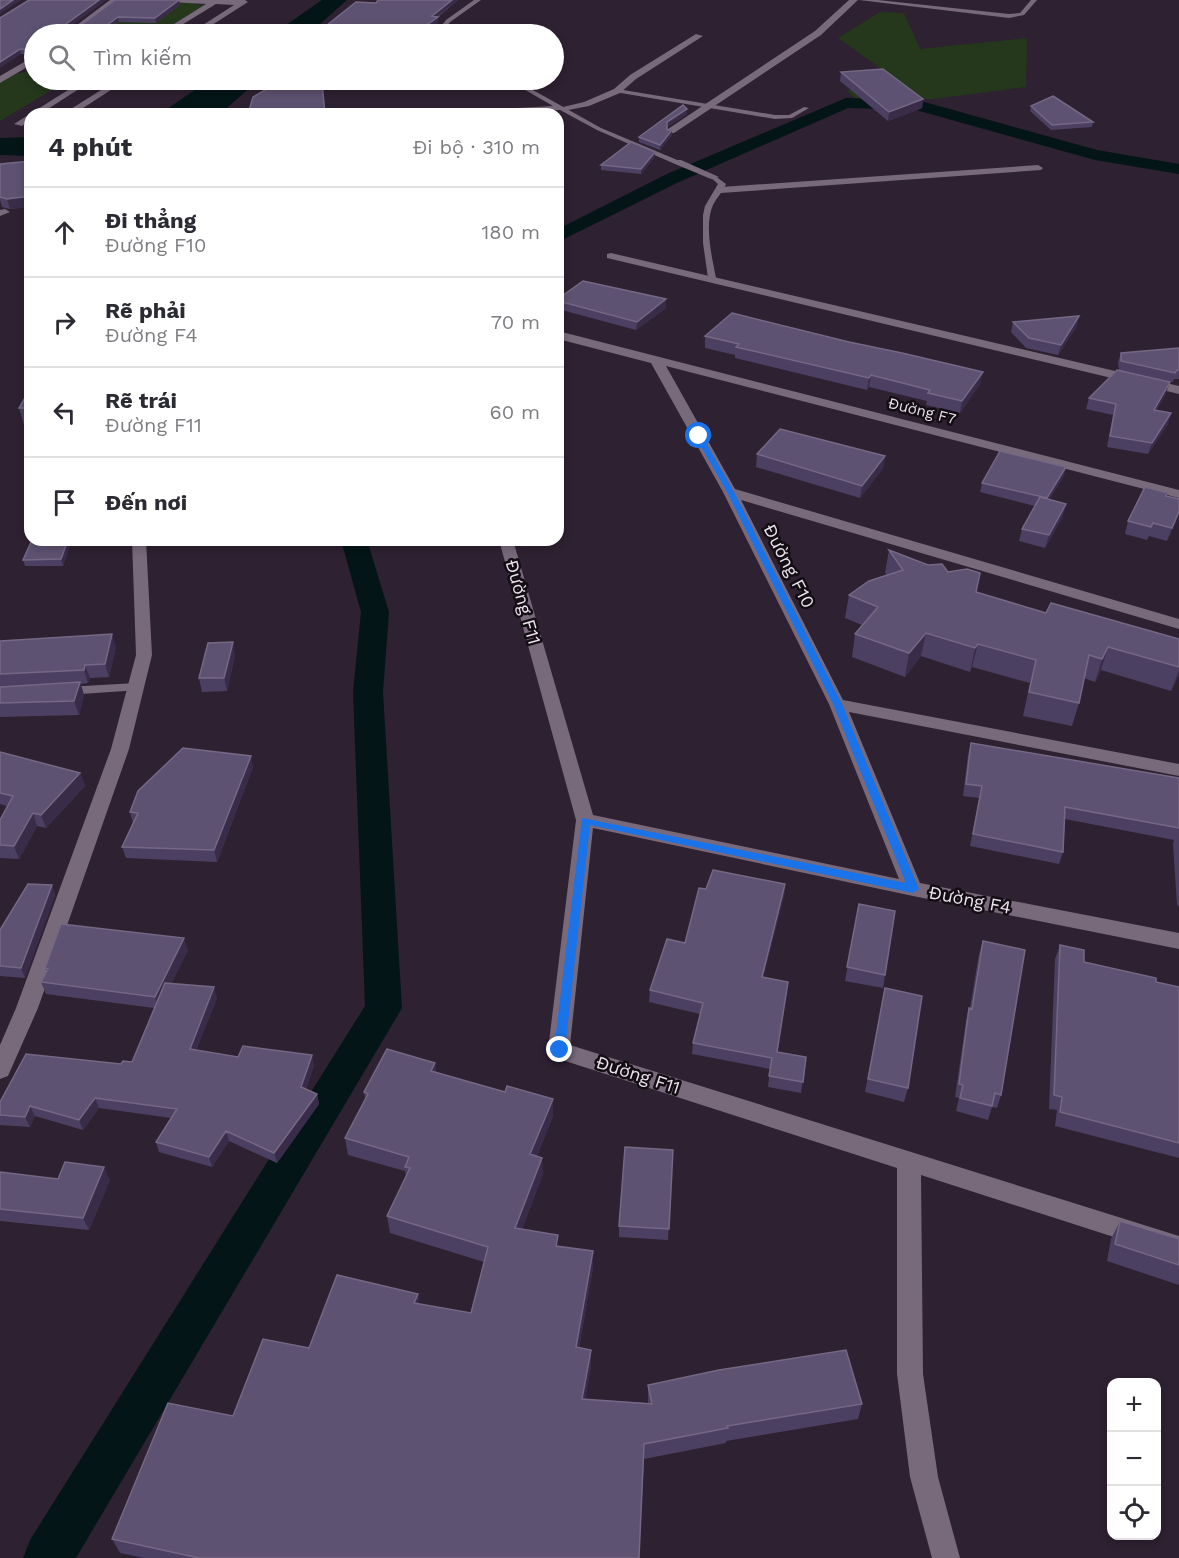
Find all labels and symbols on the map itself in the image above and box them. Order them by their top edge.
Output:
street label: Đường F7 [886,394,958,428]
route start [685,422,711,448]
street label: Đường F10 [759,520,820,611]
street label: Đường F11 [501,557,546,647]
street label: Đường F4 [927,881,1013,918]
route end [546,1036,572,1062]
street label: Đường F11 [594,1051,683,1098]

